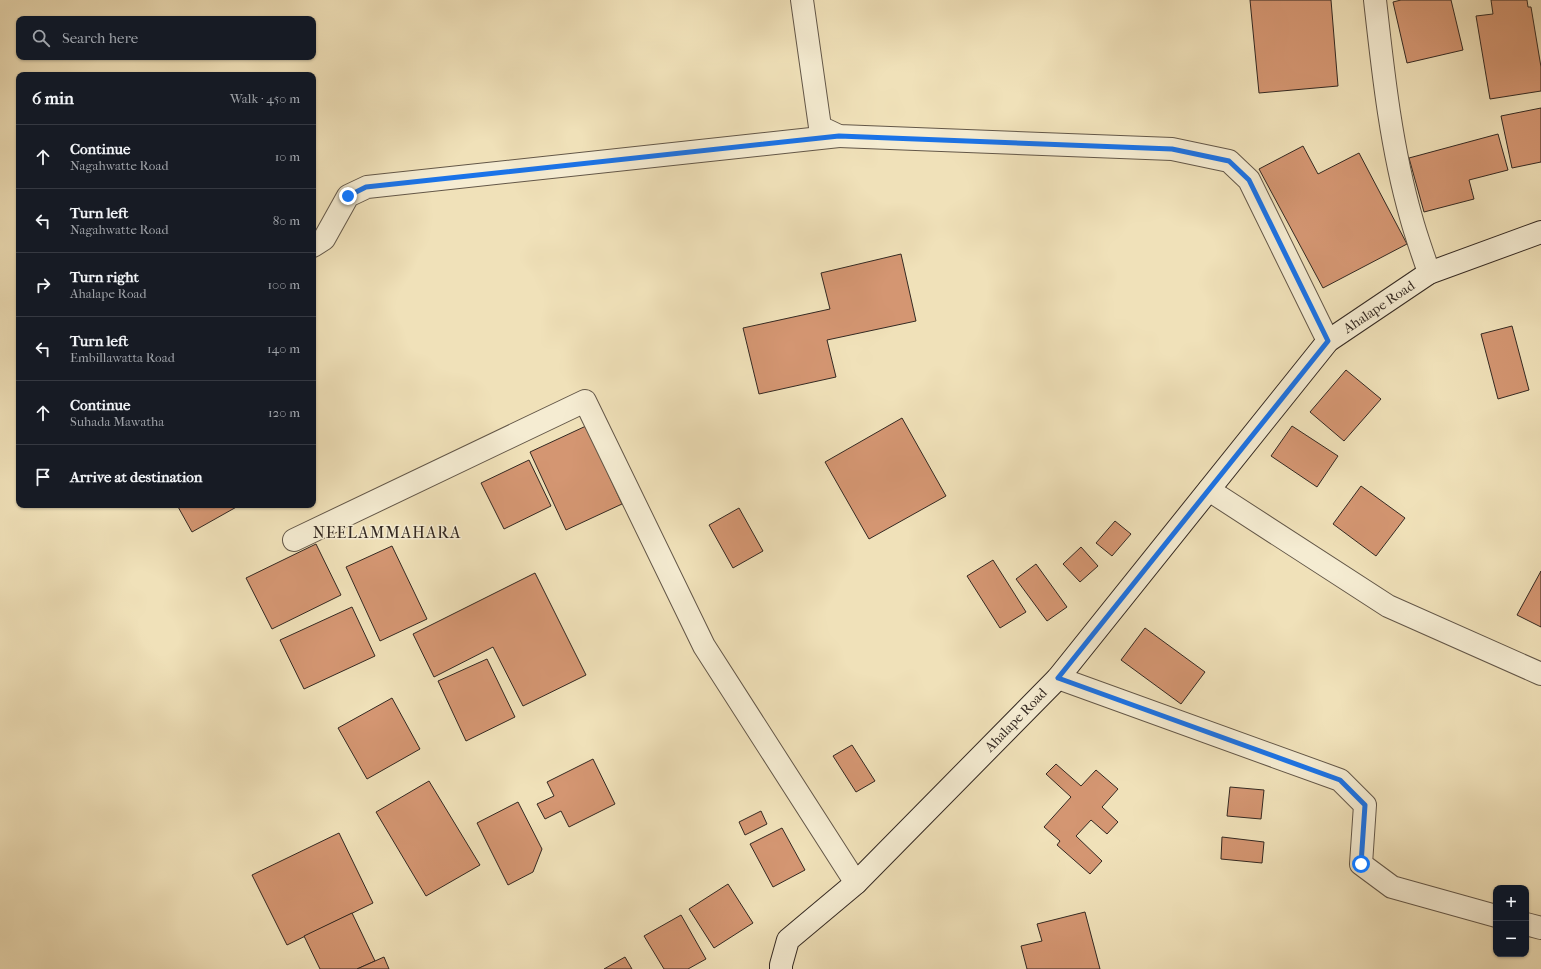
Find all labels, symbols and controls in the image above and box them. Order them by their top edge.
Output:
search box [16,16,316,60]
icon: search [30,27,52,49]
text: Search here [62,29,138,47]
text: 6 min [32,88,74,108]
text: Walk · 450 m [230,91,300,106]
text: Continue [70,140,130,158]
icon: ahead [32,146,54,168]
text: 10 m [275,149,300,164]
text: Nagahwatte Road [70,158,169,173]
route end [339,187,357,205]
text: Turn left [70,204,128,222]
icon: left [32,210,54,232]
text: 80 m [273,213,300,228]
text: Nagahwatte Road [70,222,169,237]
text: Turn right [70,268,139,286]
icon: right [32,274,54,296]
text: 100 m [267,277,300,292]
street label: Ahalape Road [1339,277,1418,338]
text: Ahalape Road [70,286,147,301]
text: Turn left [70,332,128,350]
icon: left [32,338,54,360]
text: 140 m [267,341,300,356]
text: Embillawatta Road [70,350,175,365]
text: Continue [70,396,130,414]
icon: ahead [32,402,54,424]
text: 120 m [268,405,300,420]
text: Suhada Mawatha [70,414,164,429]
icon: arrive [32,466,54,488]
text: Arrive at destination [70,468,202,486]
district label: NEELAMMAHARA [313,523,461,542]
street label: Ahalape Road [981,684,1051,756]
route start [1352,855,1370,873]
map controls [1493,885,1529,957]
button: + [1493,885,1529,921]
button: − [1493,921,1529,957]

